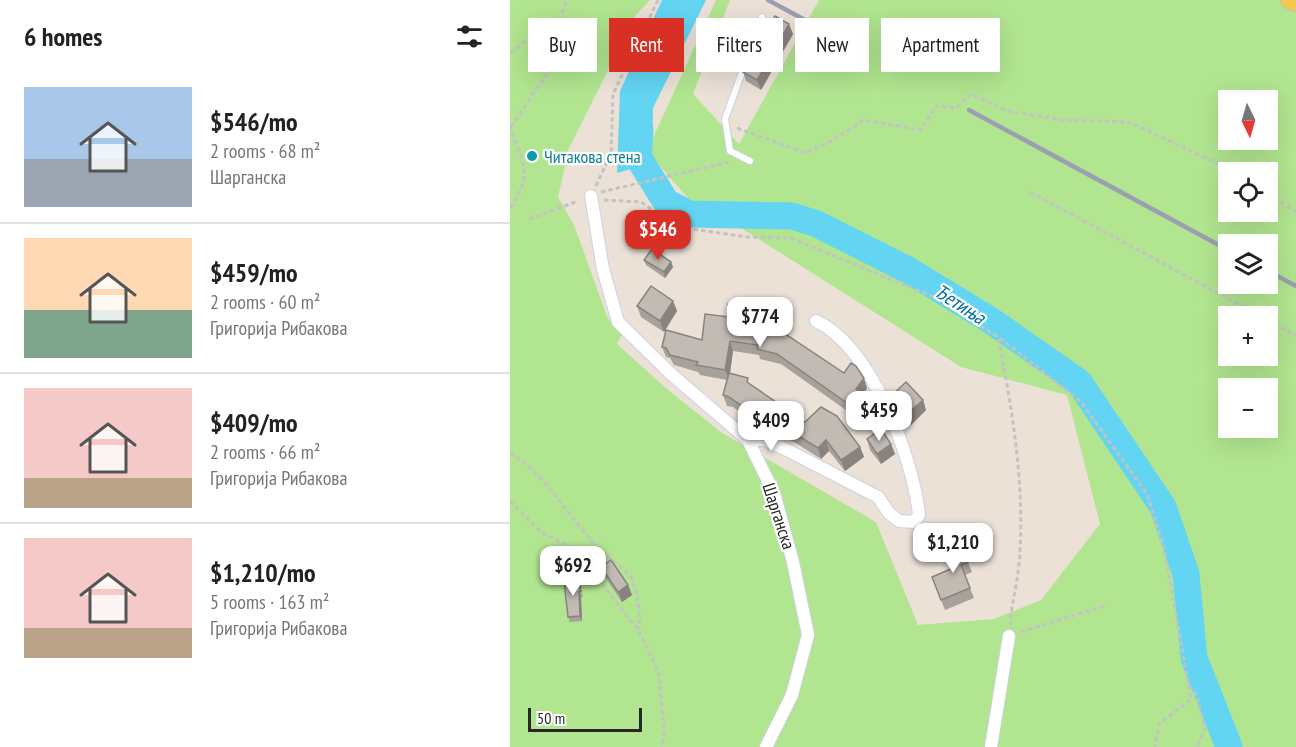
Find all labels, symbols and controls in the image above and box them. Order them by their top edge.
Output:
chip: Buy [528,18,597,72]
chip: Rent [609,18,684,72]
chip: Filters [696,18,783,72]
chip: New [795,18,869,72]
chip: Apartment [881,18,1000,72]
text: 6 homes [24,20,102,53]
icon: filters [453,20,486,53]
north arrow [1218,90,1278,150]
map controls [1218,90,1278,438]
text: $546/mo [210,105,298,138]
icon: home [72,111,144,183]
text: 2 rooms · 68 m² [210,138,320,164]
place label: Читакова стена [544,145,641,168]
marker: Читакова стена [525,149,539,163]
button: locate [1218,162,1278,222]
text: Шарганска [210,164,286,190]
pin: $546 [622,210,694,261]
text: $546 [639,216,677,242]
button: layers [1218,234,1278,294]
text: $459/mo [210,256,298,289]
icon: home [72,262,144,334]
water label: Ђетиња [930,278,991,331]
text: 2 rooms · 60 m² [210,289,320,315]
pin: $774 [724,297,796,348]
text: $774 [741,303,779,329]
button: + [1218,306,1278,366]
text: Григорија Рибакова [210,315,347,341]
button: − [1218,378,1278,438]
pin: $459 [843,391,915,442]
text: $459 [860,397,898,423]
pin: $409 [735,401,807,452]
text: $409/mo [210,406,298,439]
text: $409 [752,407,790,433]
icon: home [72,412,144,484]
text: 2 rooms · 66 m² [210,439,320,465]
text: Григорија Рибакова [210,465,347,491]
street label: Шарганска [757,480,801,552]
pin: $1,210 [904,523,1002,574]
text: $1,210 [927,529,979,555]
pin: $692 [537,546,609,597]
text: $692 [554,552,592,578]
text: $1,210/mo [210,556,316,589]
icon: home [72,562,144,634]
text: 5 rooms · 163 m² [210,589,329,615]
text: Григорија Рибакова [210,615,347,641]
scale bar [528,705,642,732]
text: 50 m [537,708,565,728]

